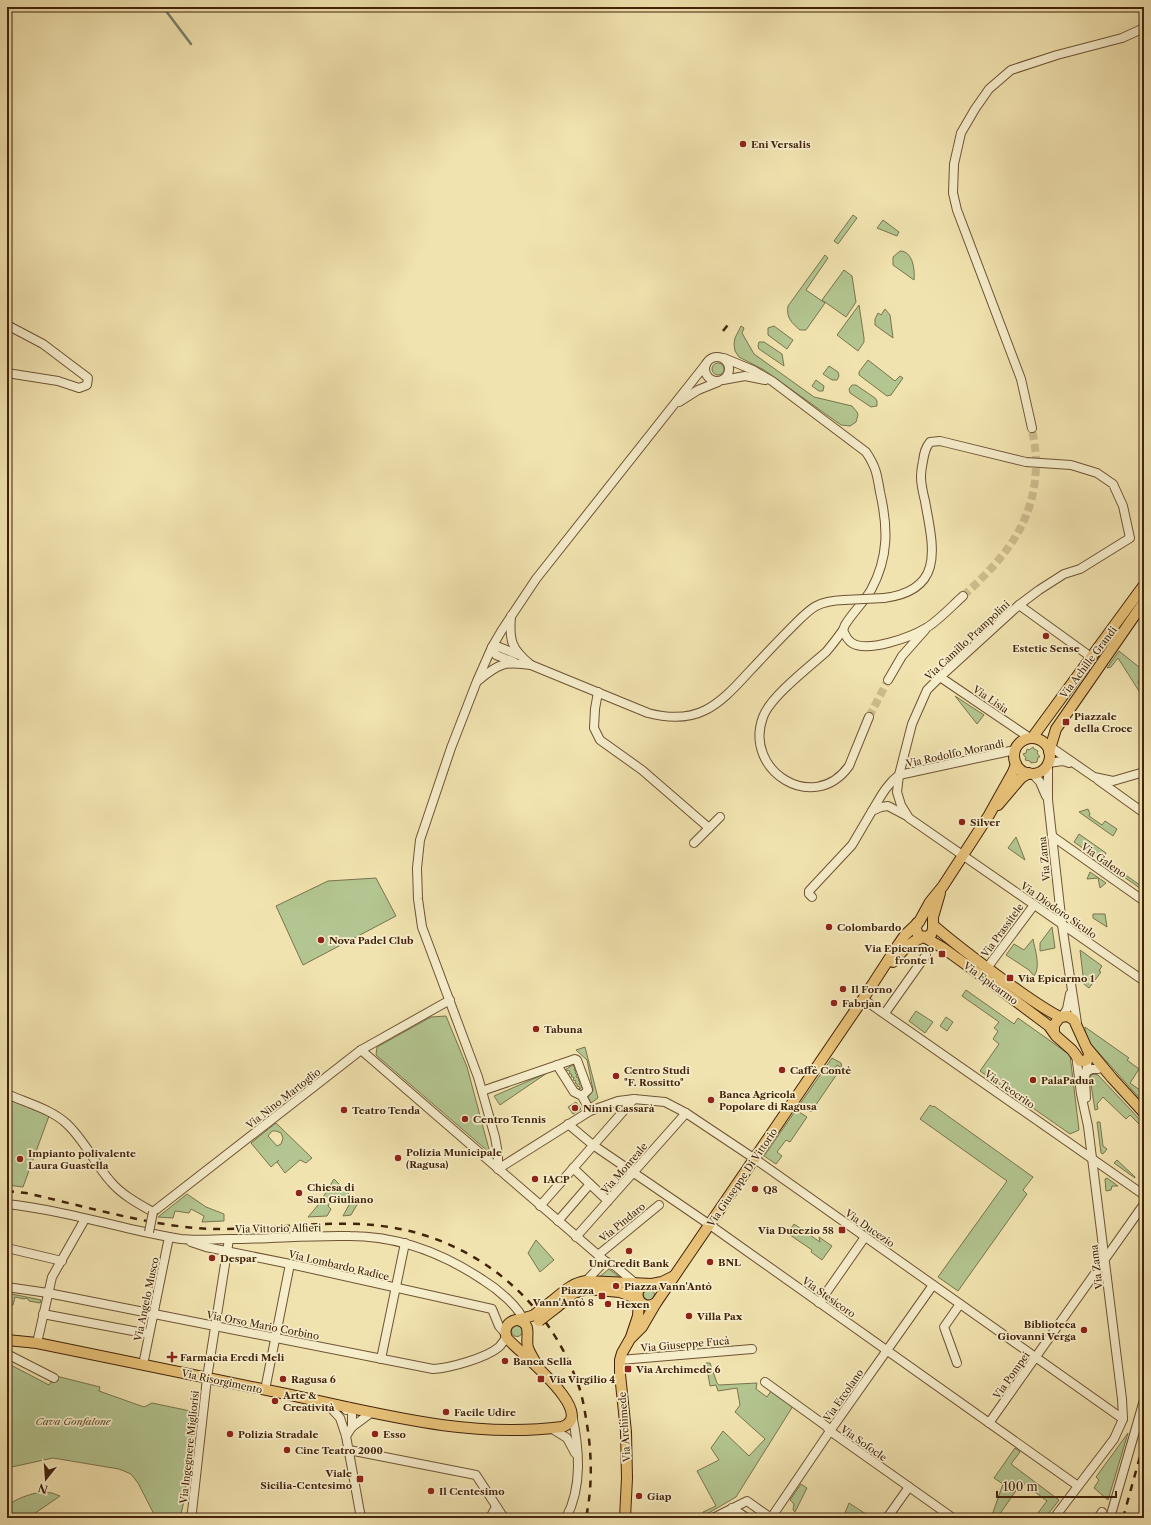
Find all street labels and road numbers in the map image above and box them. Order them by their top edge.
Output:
street label: Via Camillo Prampolini [922,598,1012,684]
street label: Via Achille Grandi [1057,624,1120,702]
street label: Via Lisia [970,682,1012,716]
street label: Via Rodolfo Morandi [904,737,1005,770]
street label: Via Zama [1036,835,1053,883]
street label: Via Galeno [1078,839,1129,881]
street label: Via Diodoro Siculo [1017,879,1099,942]
street label: Via Prassitele [978,900,1027,961]
street label: Via Epicarmo [960,959,1021,1008]
street label: Via Nino Martoglio [243,1065,323,1132]
street label: Via Teocrito [981,1067,1037,1111]
street label: Via Giuseppe Di Vittorio [704,1125,780,1230]
street label: Via Monreale [598,1140,650,1197]
street label: Via Pindaro [596,1200,648,1246]
street label: Via Ducezio [842,1206,897,1250]
street label: Via Vittorio Alfieri [234,1221,321,1236]
street label: Via Zama [1087,1243,1106,1291]
street label: Via Lombardo Radice [286,1247,391,1283]
street label: Via Angelo Musco [131,1256,162,1343]
street label: Via Stesicoro [799,1274,858,1321]
street label: Via Orso Mario Corbino [204,1308,320,1343]
street label: Via Giuseppe Fucà [639,1334,731,1355]
street label: Via Pompei [990,1349,1032,1402]
street label: Via Risorgimento [179,1366,263,1396]
street label: Via Ercolano [820,1367,866,1425]
street label: Via Ingegnere Migliorisi [177,1390,202,1505]
street label: Via Archimede [616,1391,634,1463]
street label: Via Sofocle [837,1422,890,1464]

